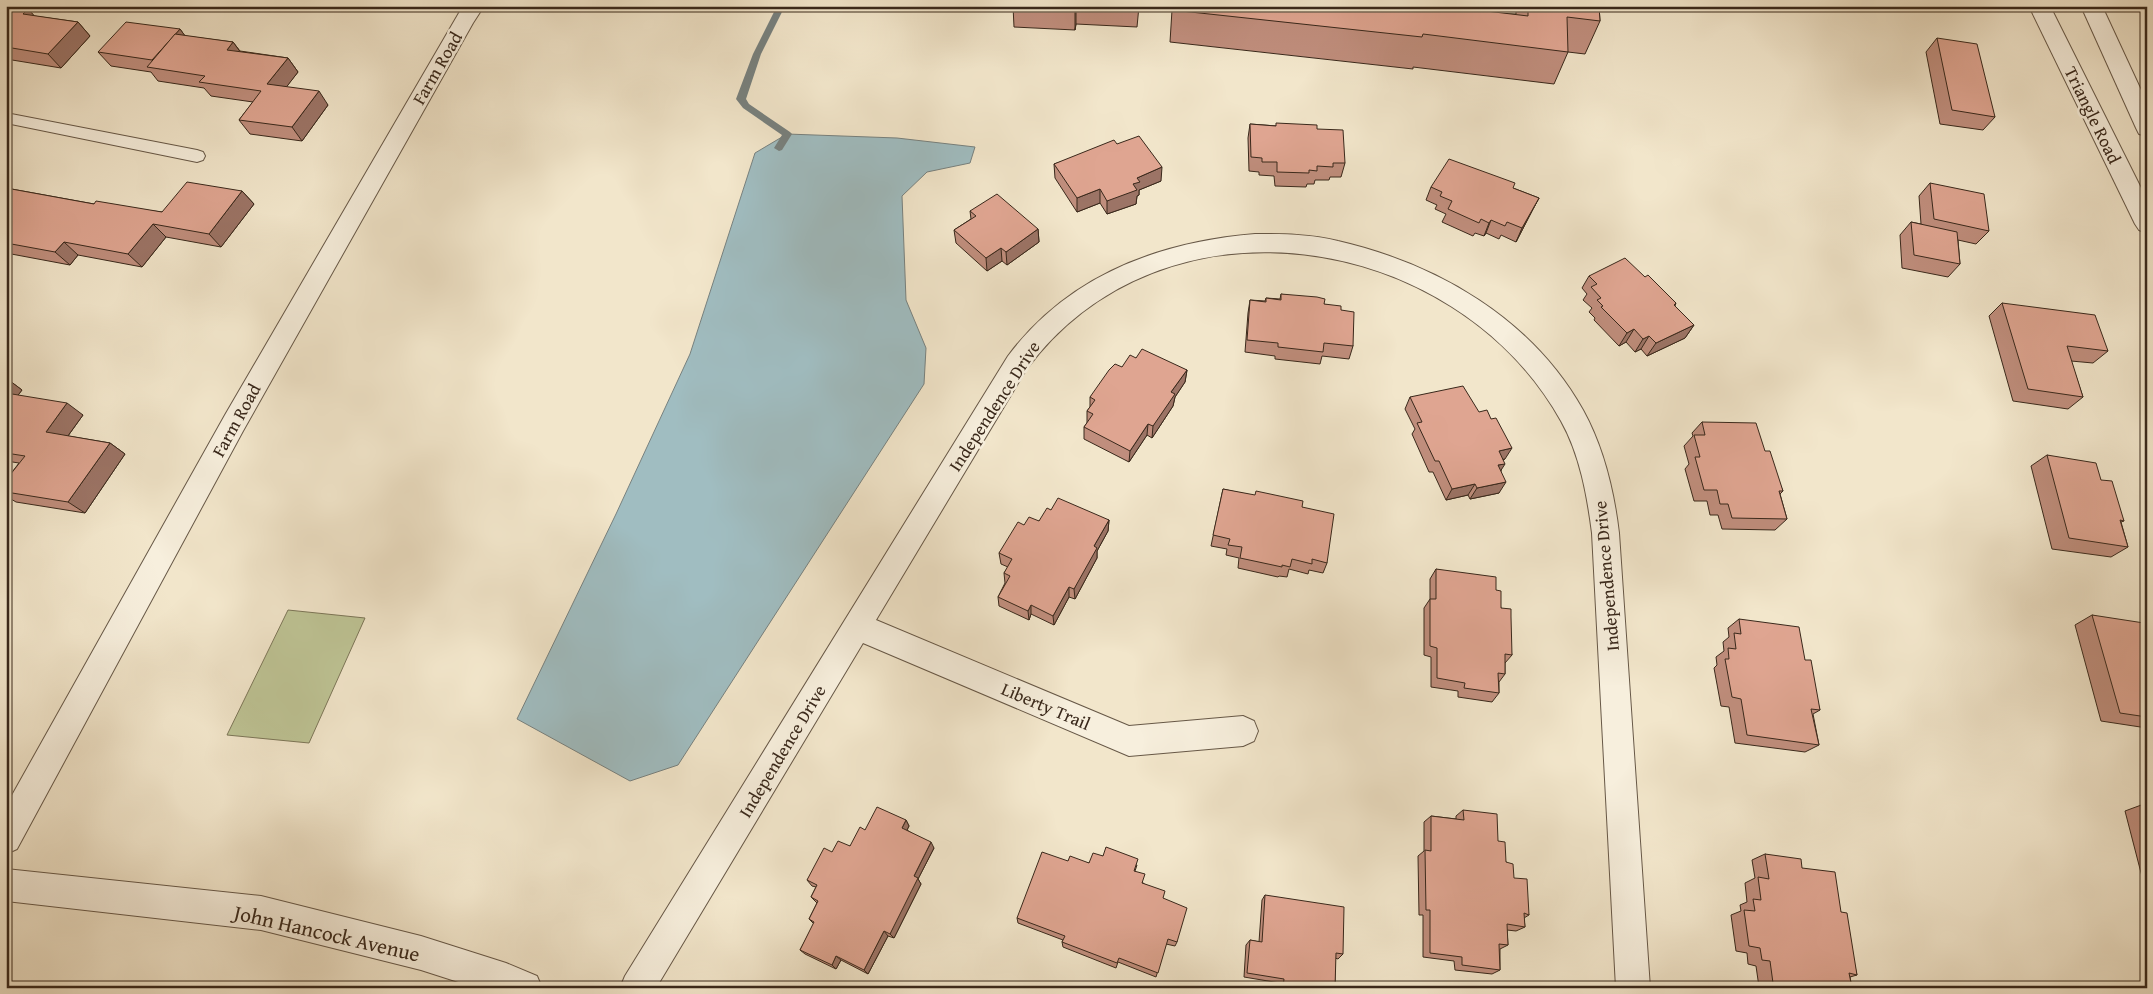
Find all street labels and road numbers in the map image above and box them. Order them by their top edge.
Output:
street label: Farm Road [405,26,469,110]
street label: Triangle Road [2058,62,2128,169]
street label: Independence Drive [942,335,1046,477]
street label: Farm Road [205,378,267,462]
street label: Independence Drive [1586,500,1626,652]
street label: Liberty Trail [997,675,1095,737]
street label: Independence Drive [732,679,832,823]
street label: John Hancock Avenue [228,896,423,970]

